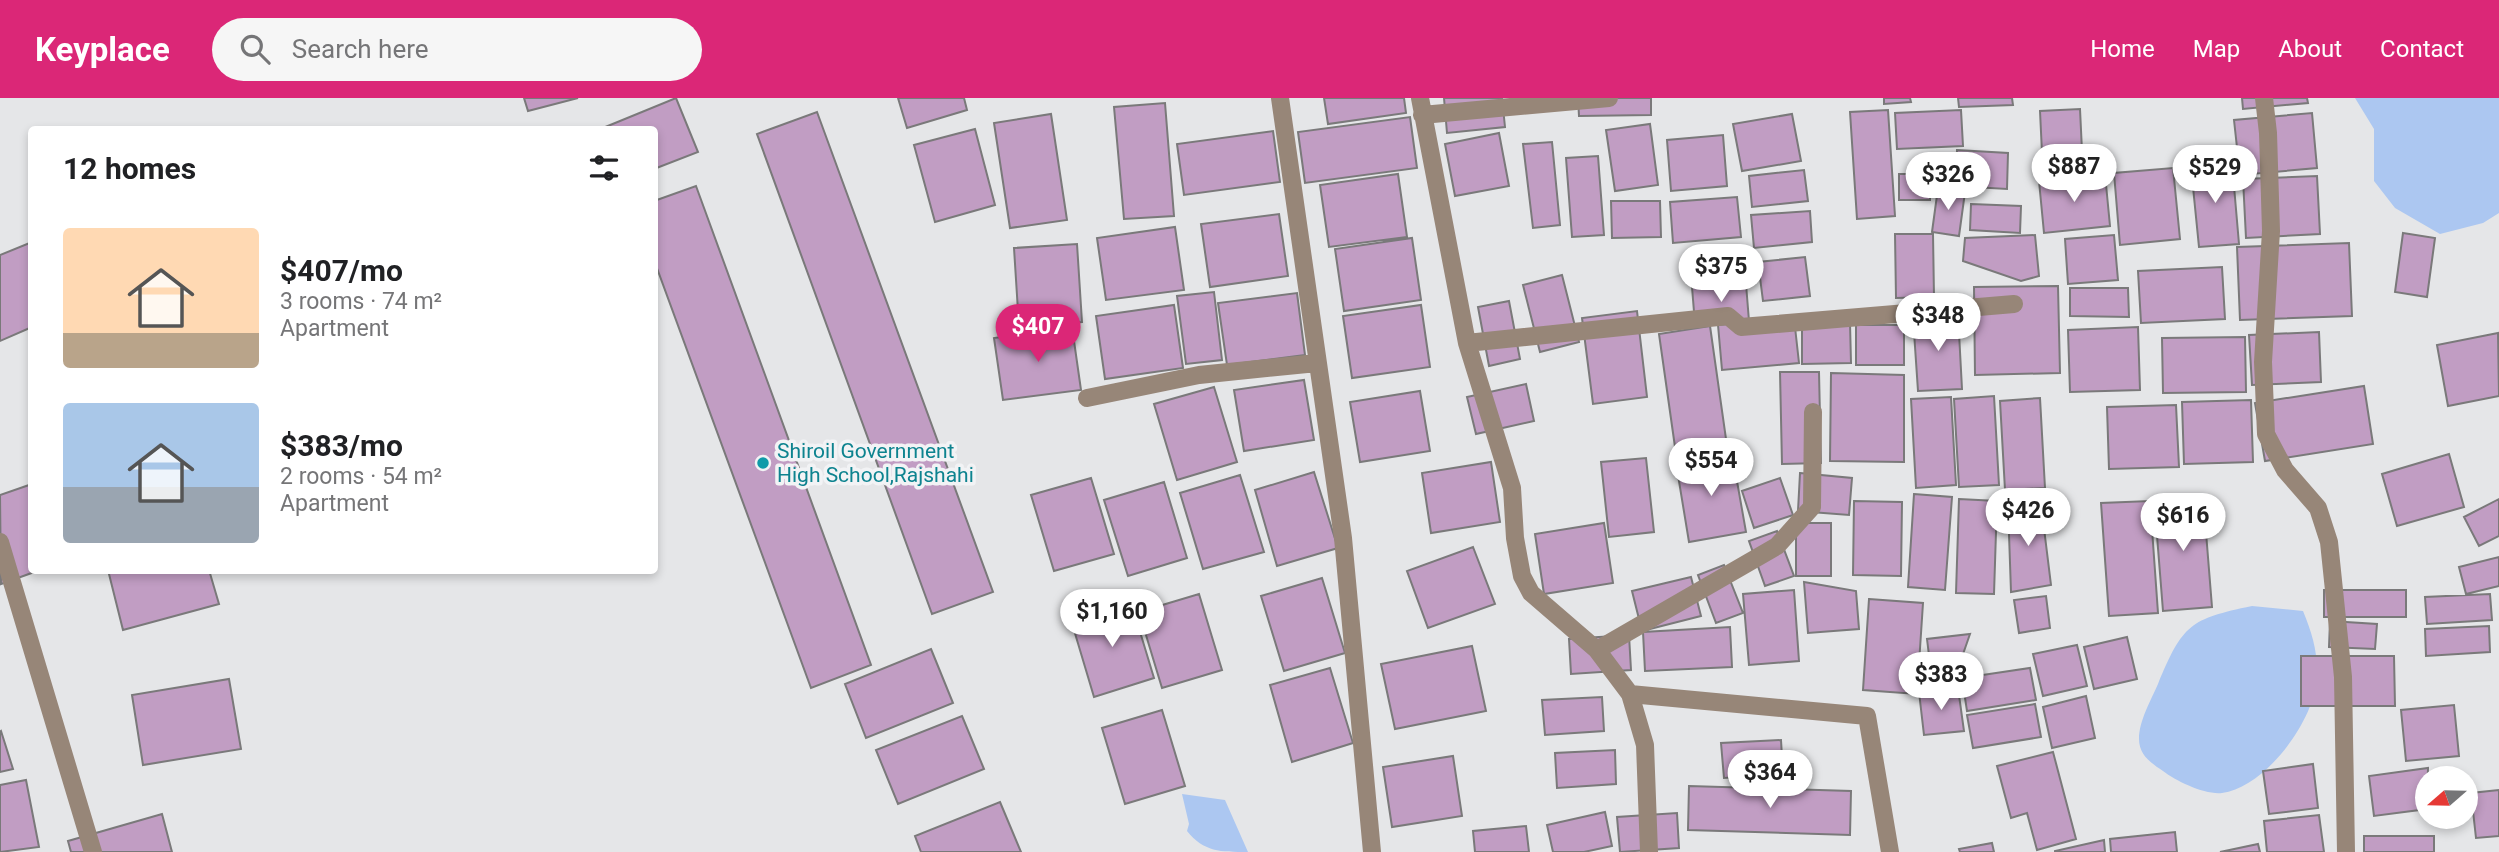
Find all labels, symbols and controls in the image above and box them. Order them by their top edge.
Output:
search box [212,18,702,81]
text: Keyplace [35,30,170,69]
icon: search [236,30,274,68]
text: Search here [292,34,429,64]
text: Home [2090,35,2155,63]
text: Map [2193,35,2240,63]
text: About [2278,35,2342,63]
text: Contact [2380,35,2464,63]
pin: $887 [2033,144,2115,204]
pin: $529 [2174,146,2256,205]
icon: filters [585,149,623,187]
text: 12 homes [63,151,196,186]
pin: $326 [1907,152,1989,212]
text: $887 [2048,153,2100,180]
text: $529 [2189,154,2241,181]
text: $326 [1922,161,1974,188]
pin: $375 [1680,244,1762,304]
text: $407/mo [280,253,403,288]
text: $375 [1695,253,1747,280]
icon: home [119,256,203,340]
text: 3 rooms · 74 m² [280,288,442,315]
pin: $348 [1897,294,1979,353]
text: $348 [1912,302,1964,329]
pin: $407 [997,304,1079,364]
text: $407 [1012,313,1064,340]
text: Apartment [280,315,389,342]
text: $383/mo [280,428,403,463]
icon: home [119,431,203,515]
pin: $554 [1670,438,1752,498]
place label: Shiroil Government High School,Rajshahi [777,439,974,487]
text: $554 [1685,447,1737,474]
marker: Shiroil Government High School,Rajshahi [755,455,771,471]
text: 2 rooms · 54 m² [280,463,442,490]
pin: $426 [1987,489,2069,548]
text: Apartment [280,490,389,517]
pin: $616 [2142,494,2224,553]
text: $426 [2002,497,2054,524]
text: $616 [2157,502,2209,529]
pin: $1,160 [1055,589,1169,649]
text: $1,160 [1076,598,1148,625]
pin: $383 [1900,652,1982,712]
text: $383 [1915,661,1967,688]
pin: $364 [1729,750,1811,810]
text: $364 [1744,759,1796,786]
north arrow [2415,766,2478,830]
map controls [2415,766,2478,829]

